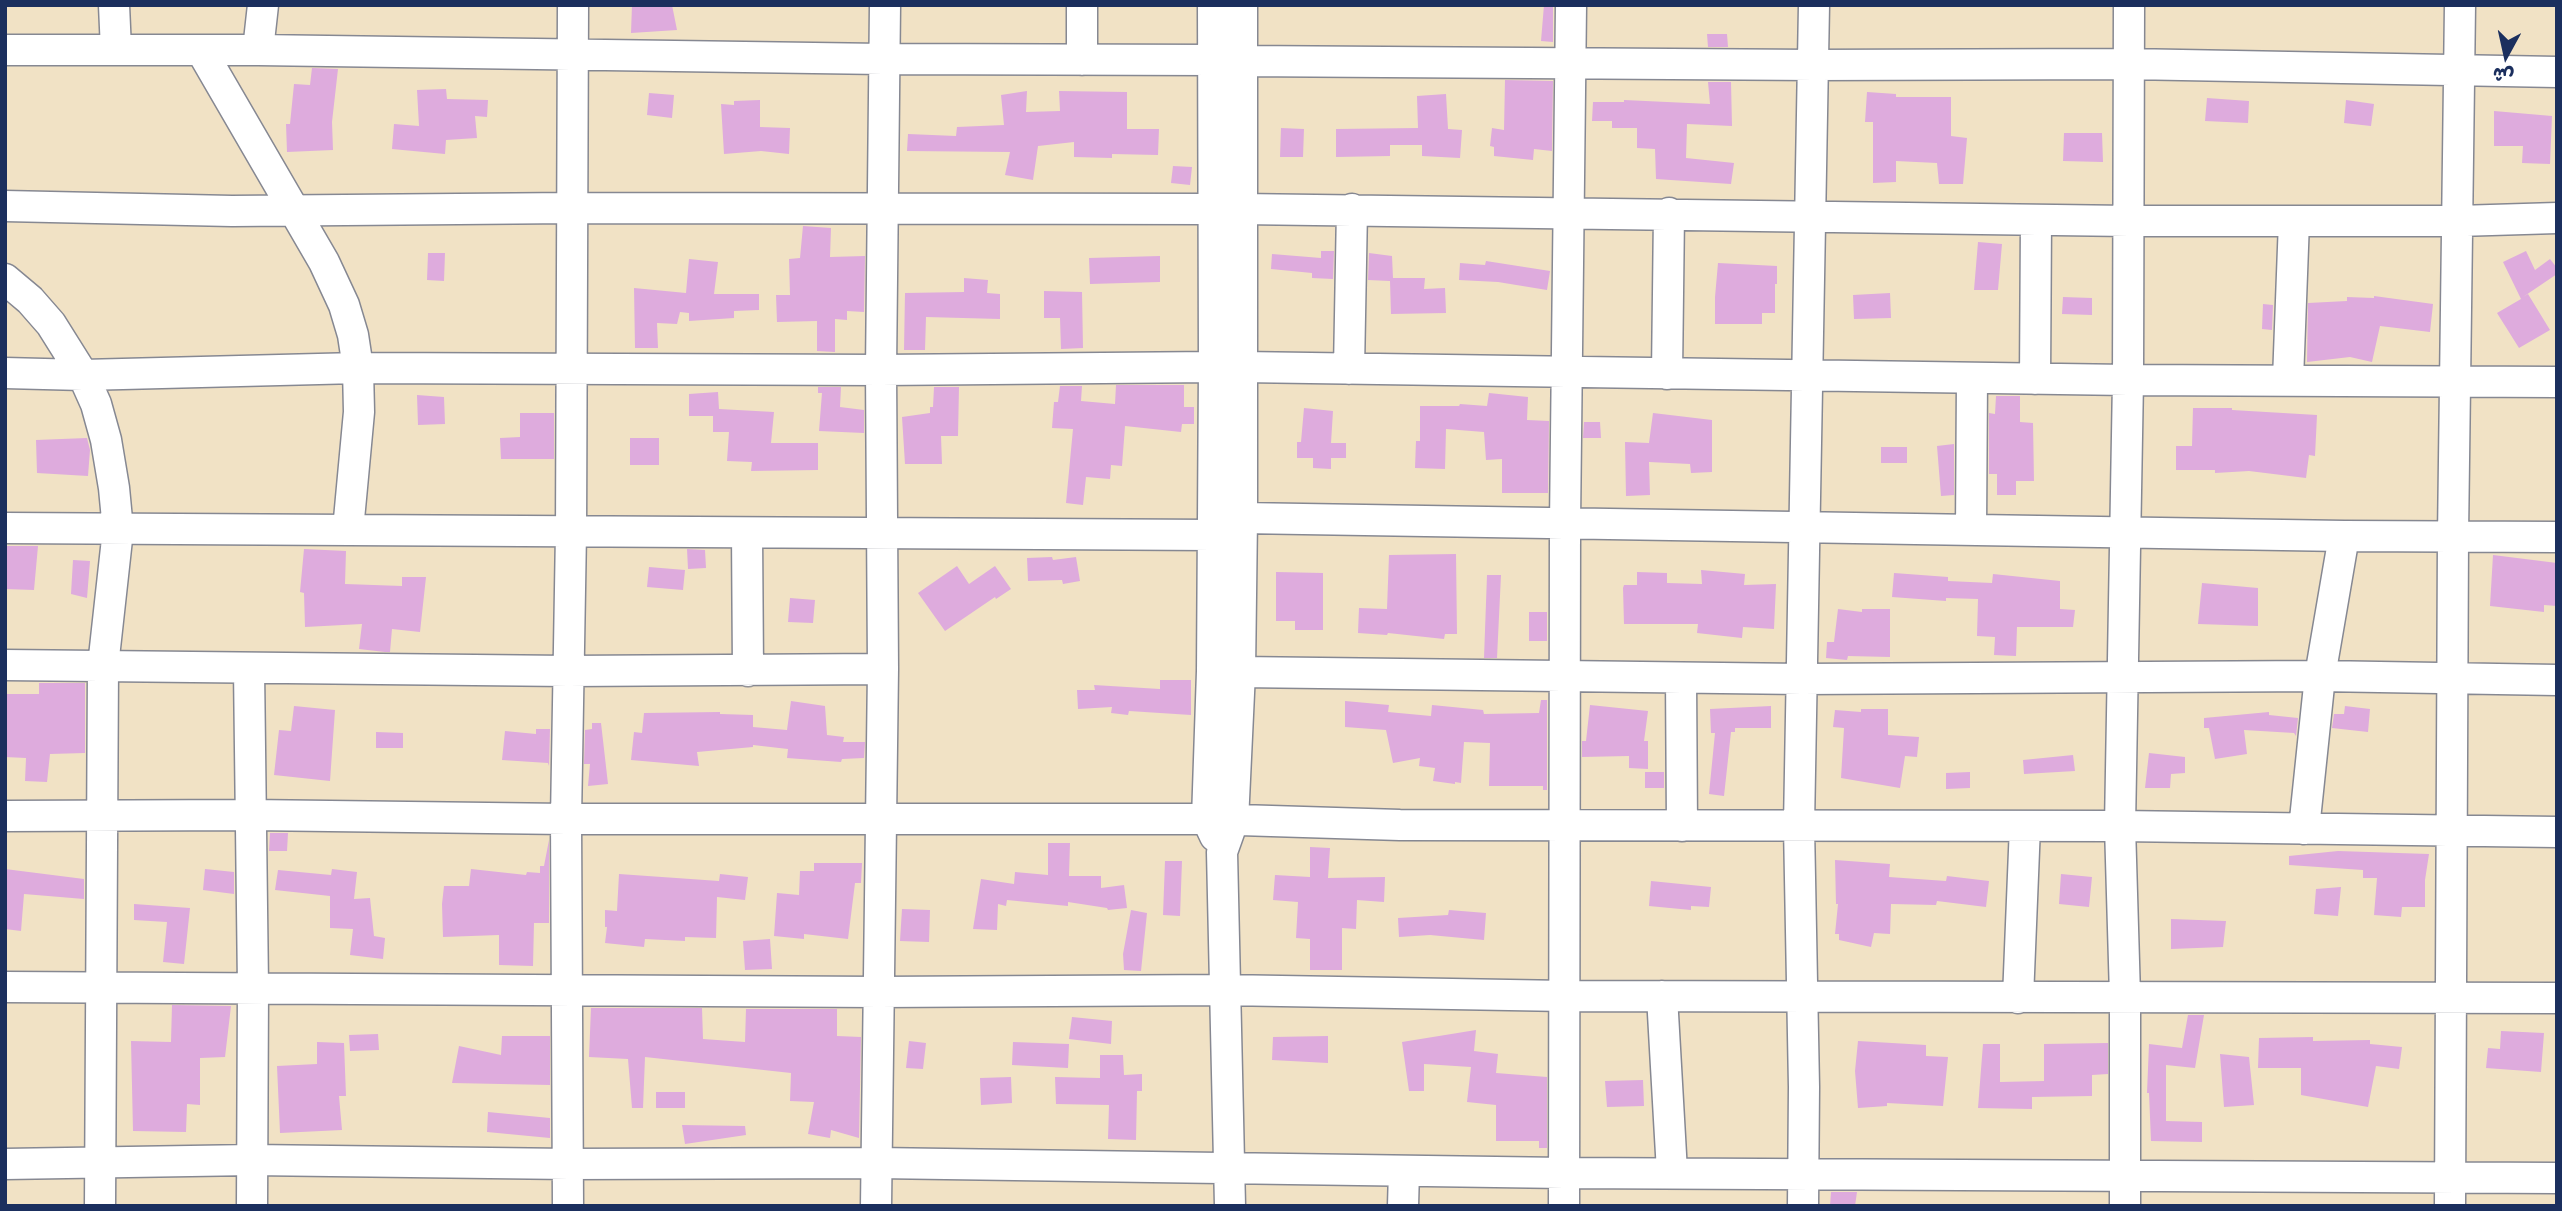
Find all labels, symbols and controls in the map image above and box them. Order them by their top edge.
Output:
north arrow [2471,21,2541,91]
text: ش [2491,61,2515,92]

